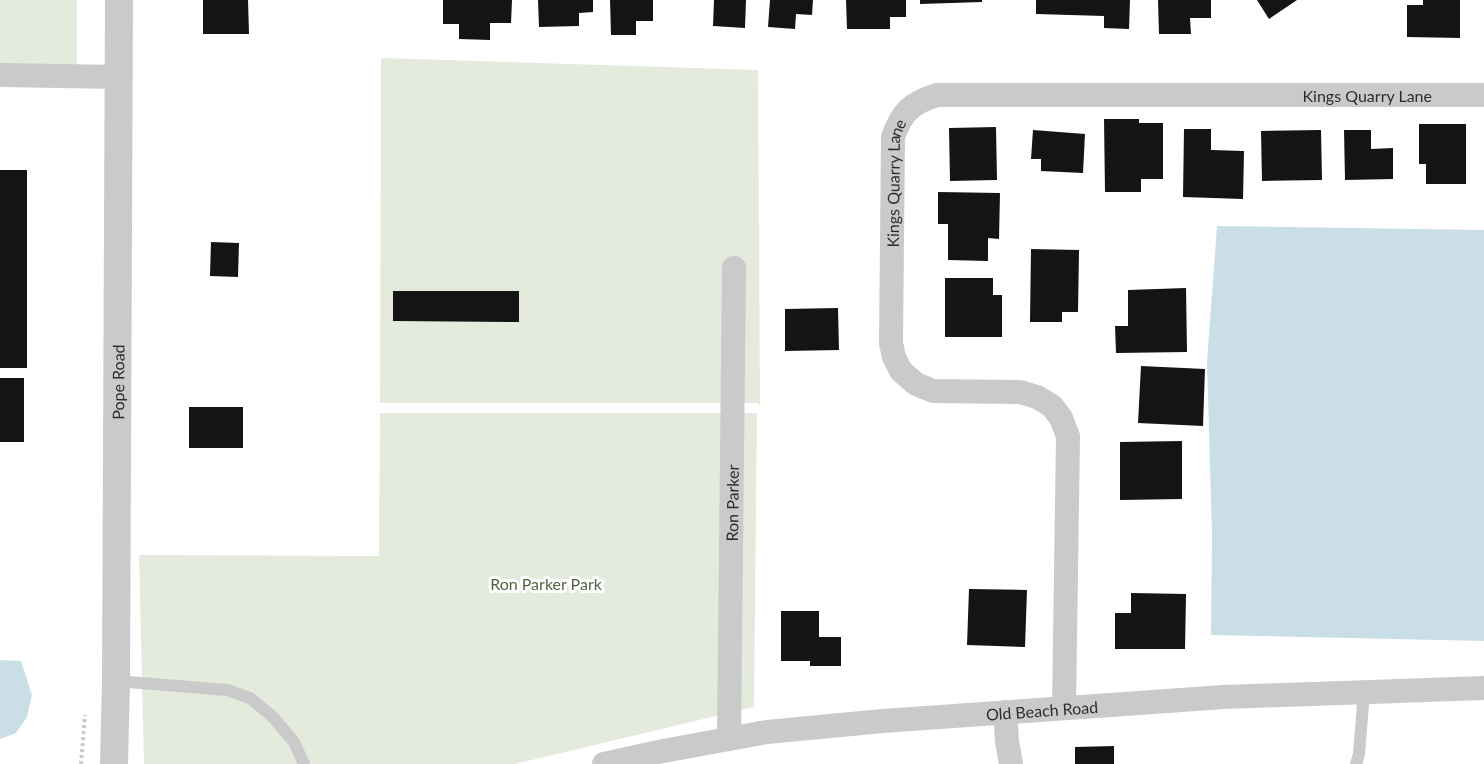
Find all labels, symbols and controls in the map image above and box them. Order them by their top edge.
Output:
street label: Kings Quarry Lane [1302,86,1432,105]
street label: Kings Quarry Lane [882,115,909,248]
street label: Pope Road [108,344,127,420]
street label: Ron Parker [722,464,741,541]
park label: Ron Parker Park [490,574,603,593]
street label: Old Beach Road [985,696,1099,723]

